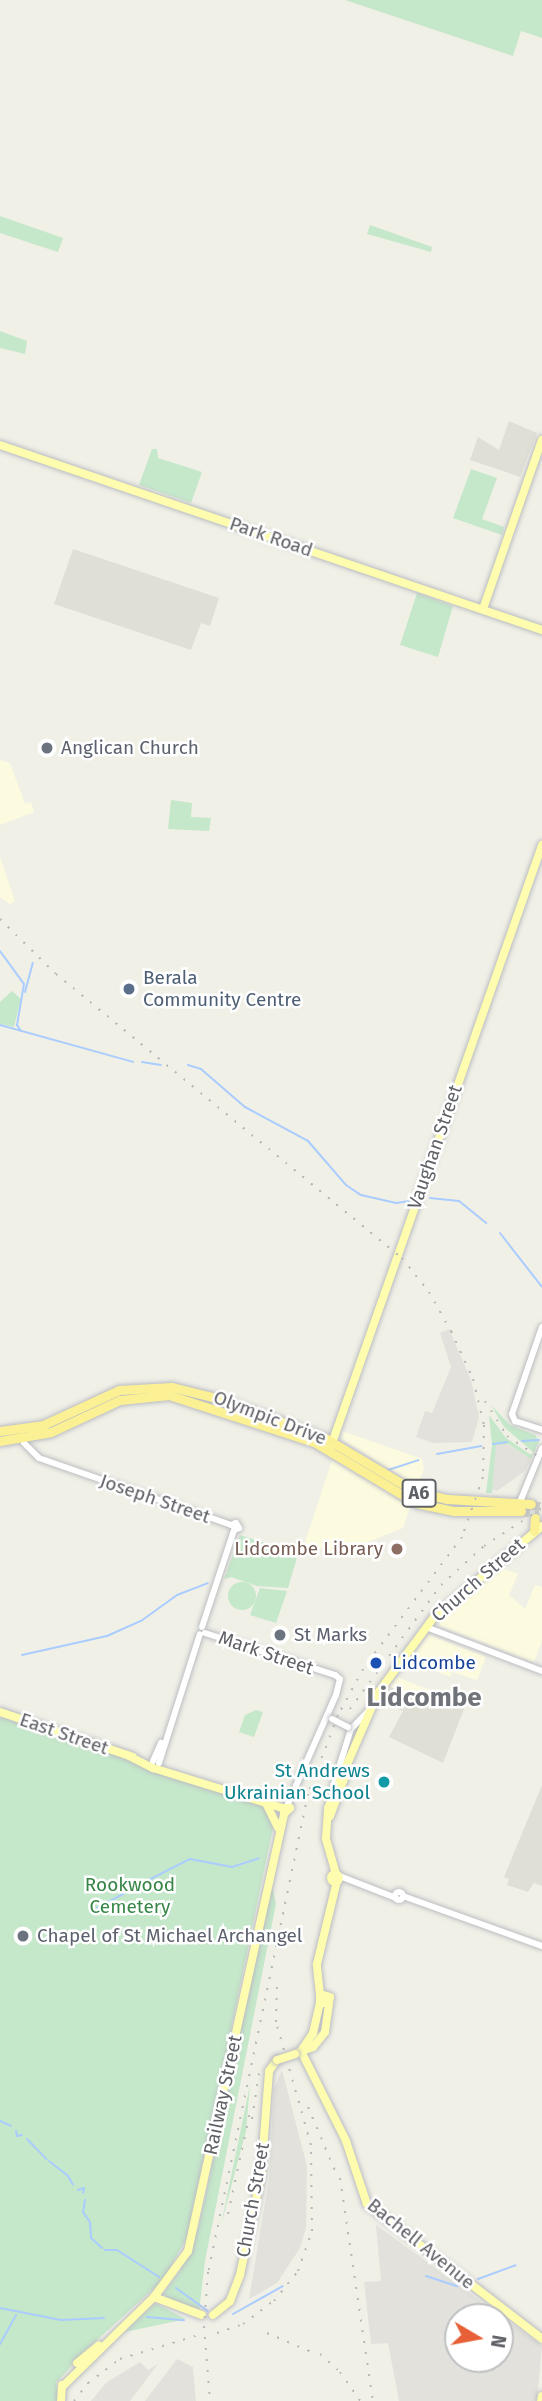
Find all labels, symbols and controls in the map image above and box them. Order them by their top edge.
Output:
street label: Park Road [227,512,315,562]
place label: Anglican Church [61,737,199,759]
marker: Anglican Church [39,740,55,756]
place label: Berala Community Centre [143,967,301,1011]
marker: Berala Community Centre [121,981,137,997]
street label: Vaughan Street [403,1082,467,1212]
street label: Olympic Drive [210,1386,330,1450]
street label: Joseph Street [97,1469,213,1529]
road number: A6 [402,1478,436,1508]
street label: Church Street [427,1533,529,1627]
place label: Lidcombe Library [234,1538,383,1560]
marker: Lidcombe Library [389,1541,405,1557]
place label: St Marks [294,1624,367,1646]
street label: Mark Street [216,1626,316,1680]
marker: St Marks [272,1627,288,1643]
place label: Lidcombe [392,1652,476,1674]
marker: Lidcombe [366,1653,386,1673]
district label: Lidcombe [366,1682,482,1714]
street label: East Street [17,1708,111,1760]
place label: St Andrews Ukrainian School [224,1760,370,1804]
marker: St Andrews Ukrainian School [376,1774,392,1790]
park label: Rookwood Cemetery [85,1874,175,1918]
place label: Chapel of St Michael Archangel [37,1925,302,1947]
marker: Chapel of St Michael Archangel [15,1928,31,1944]
street label: Railway Street [199,2033,247,2157]
street label: Church Street [232,2141,274,2259]
street label: Bachell Avenue [363,2194,479,2294]
north arrow [444,2303,514,2373]
text: N [486,2333,511,2350]

